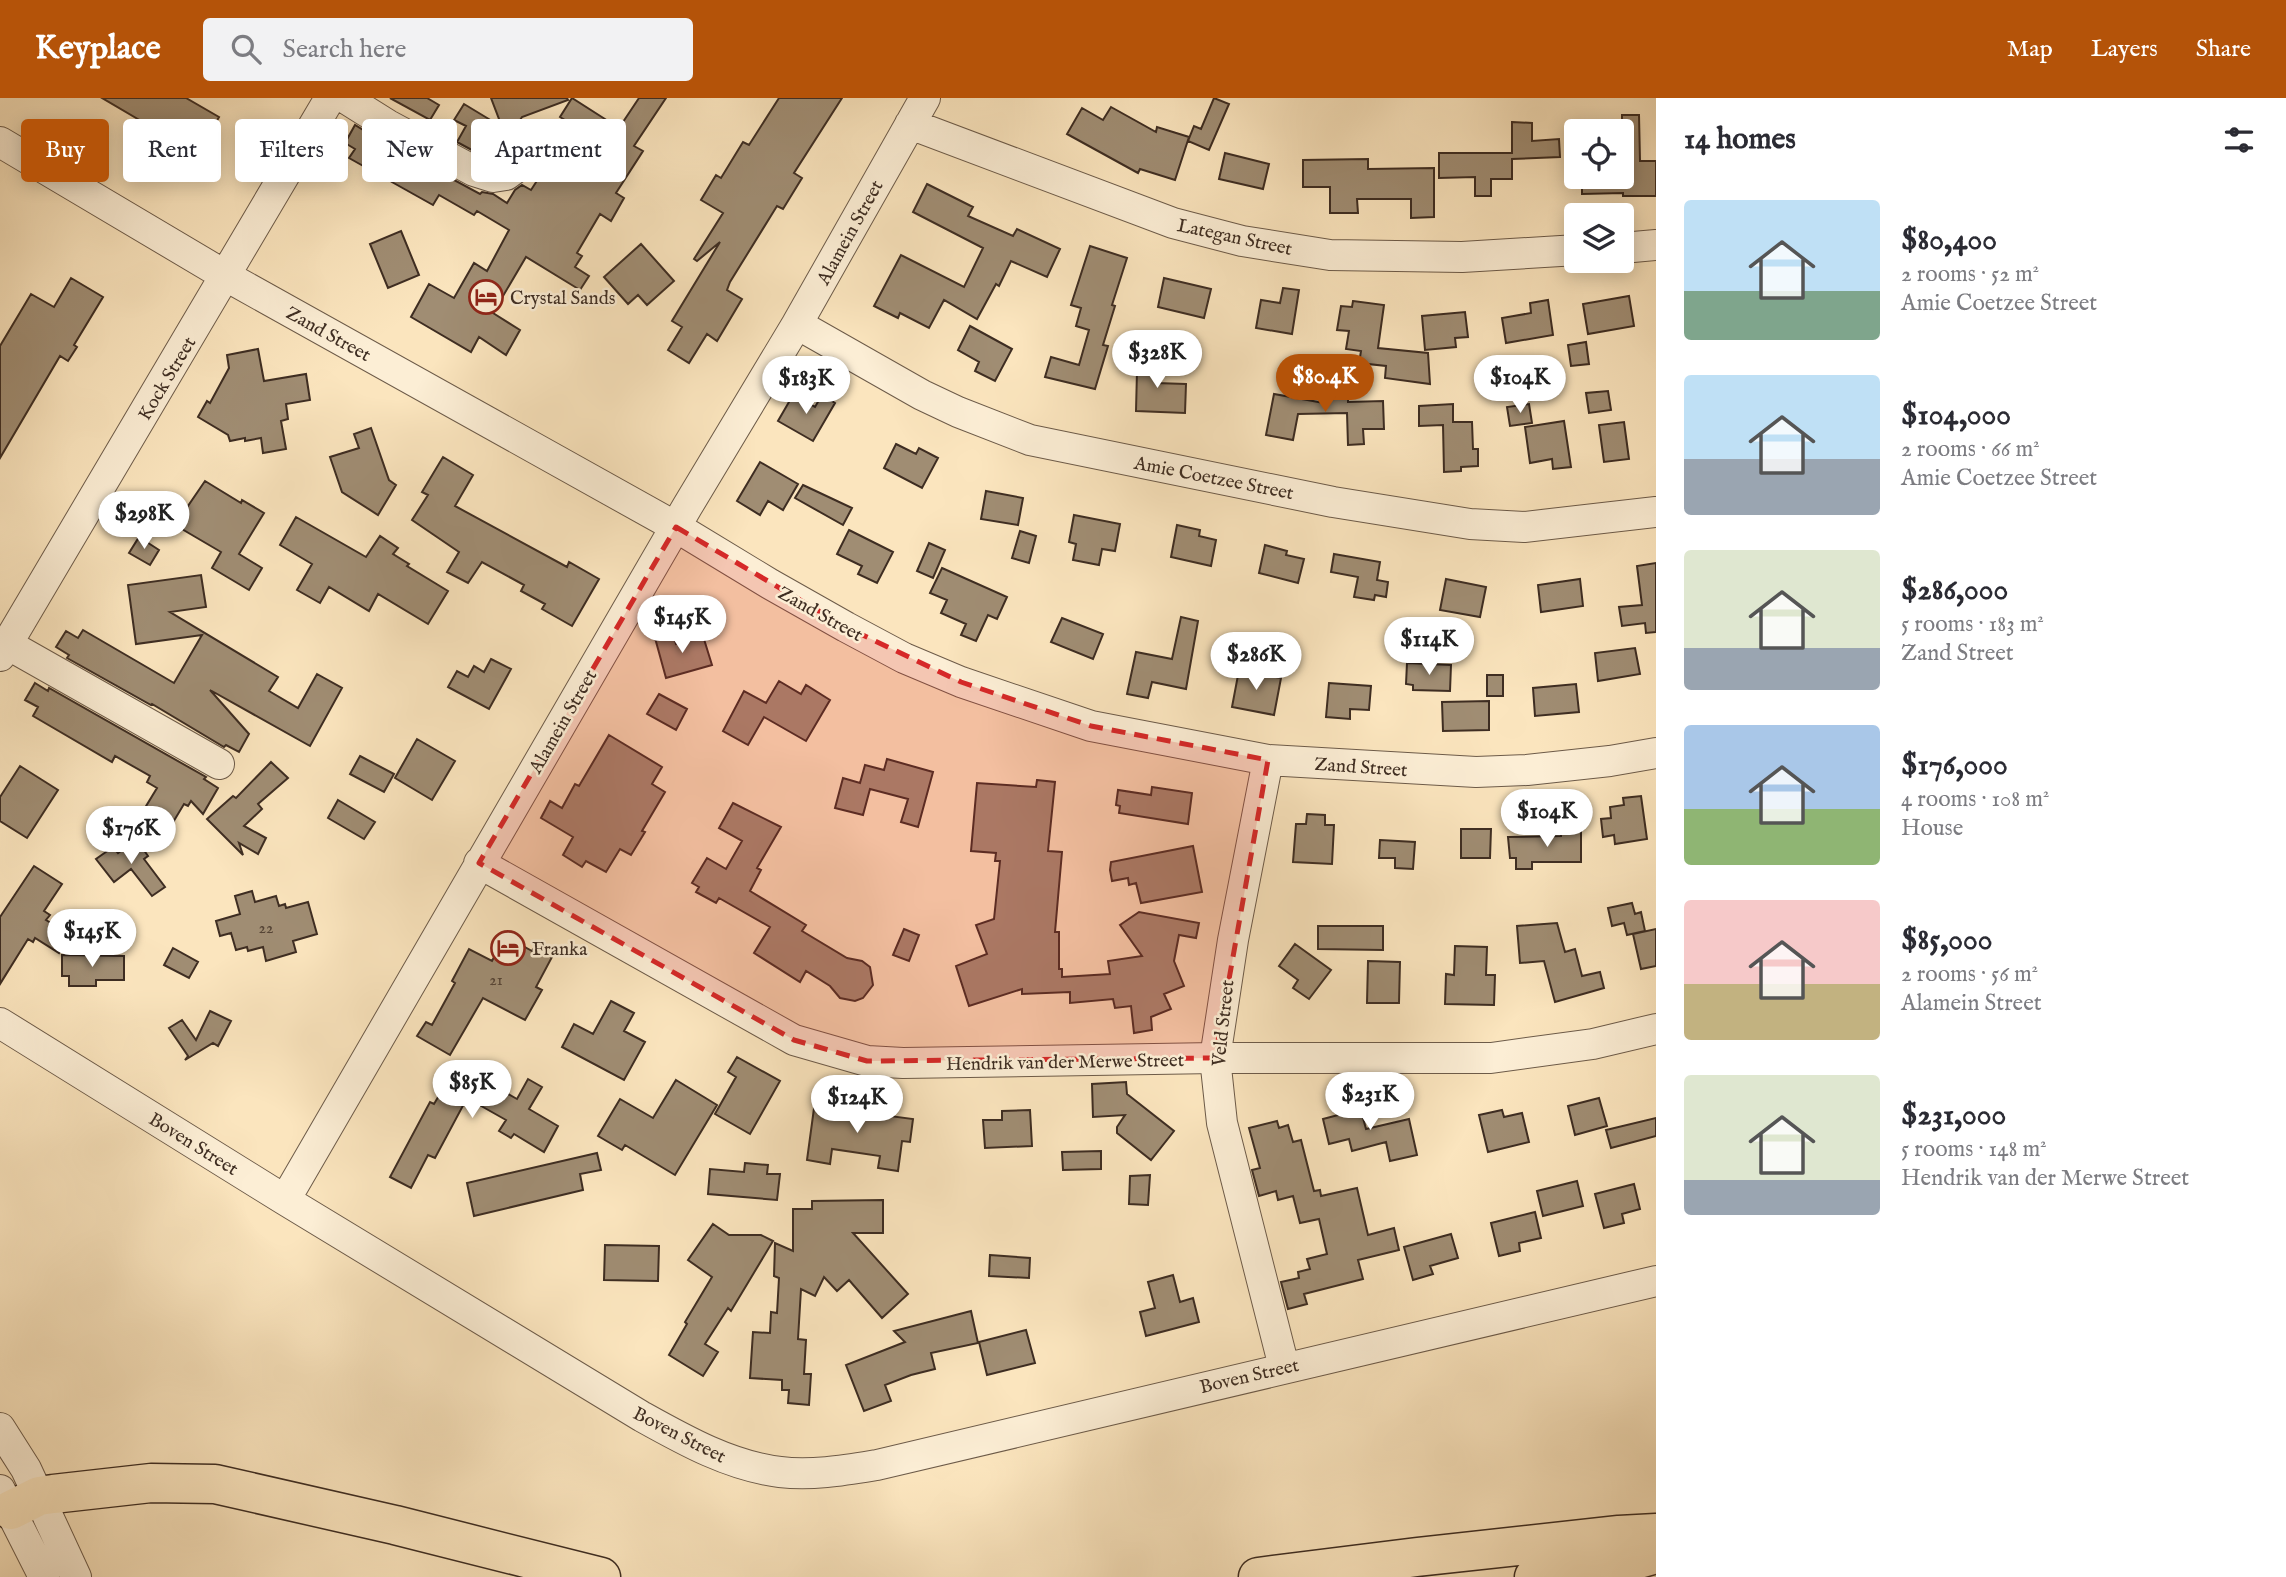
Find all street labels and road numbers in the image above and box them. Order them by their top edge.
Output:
street label: Alamein Street [812,176,890,290]
street label: Lategan Street [1175,214,1295,262]
street label: Zand Street [281,302,375,368]
street label: Kock Street [133,332,202,425]
street label: Amie Coetzee Street [1131,452,1296,506]
street label: Zand Street [773,582,867,648]
street label: Alamein Street [524,665,603,779]
street label: Zand Street [1314,753,1409,783]
street label: Veld Street [1207,978,1241,1069]
street label: Hendrik van der Merwe Street [946,1049,1185,1077]
street label: Boven Street [144,1108,243,1182]
street label: Boven Street [1197,1354,1302,1400]
street label: Boven Street [629,1402,730,1470]

